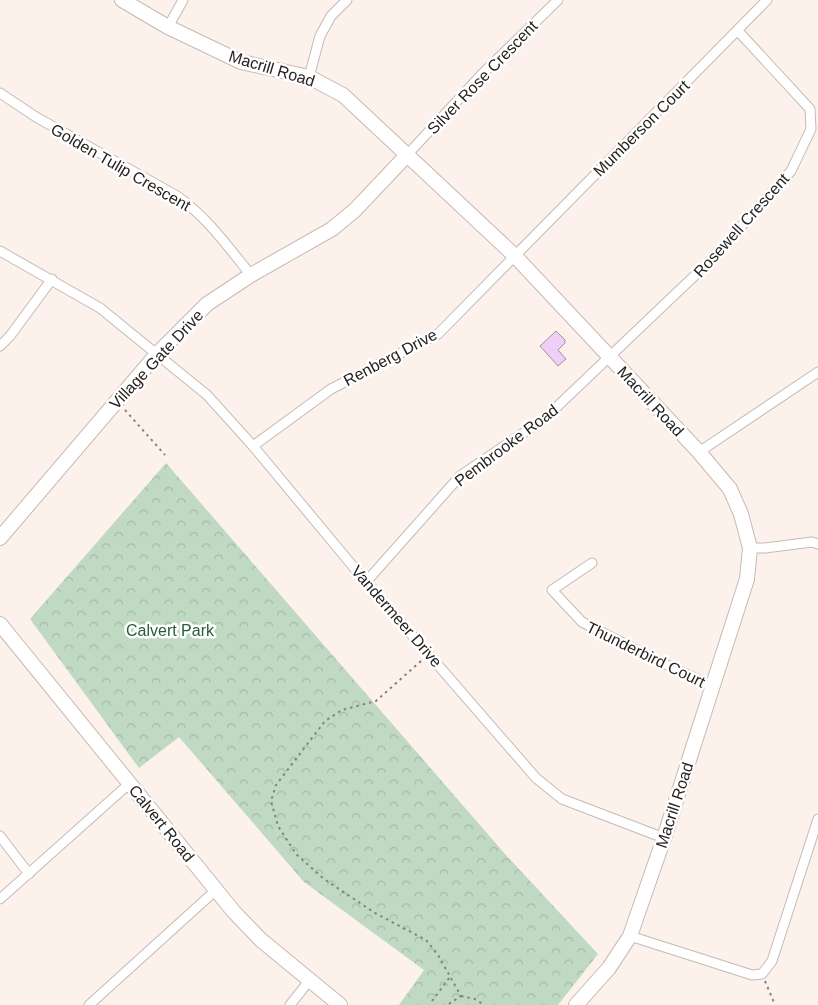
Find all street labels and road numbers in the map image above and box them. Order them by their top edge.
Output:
street label: Silver Rose Crescent [424,17,541,137]
street label: Macrill Road [227,47,317,90]
street label: Mumberson Court [590,77,693,180]
street label: Golden Tulip Crescent [48,120,194,215]
street label: Rosewell Crescent [690,170,793,281]
street label: Village Gate Drive [106,306,207,412]
street label: Renberg Drive [341,326,440,389]
street label: Macrill Road [614,363,687,440]
street label: Pembrooke Road [451,401,561,490]
street label: Vandermeer Drive [348,562,445,671]
street label: Thunderbird Court [584,618,708,691]
street label: Macrill Road [653,760,696,850]
street label: Calvert Road [126,782,198,865]

